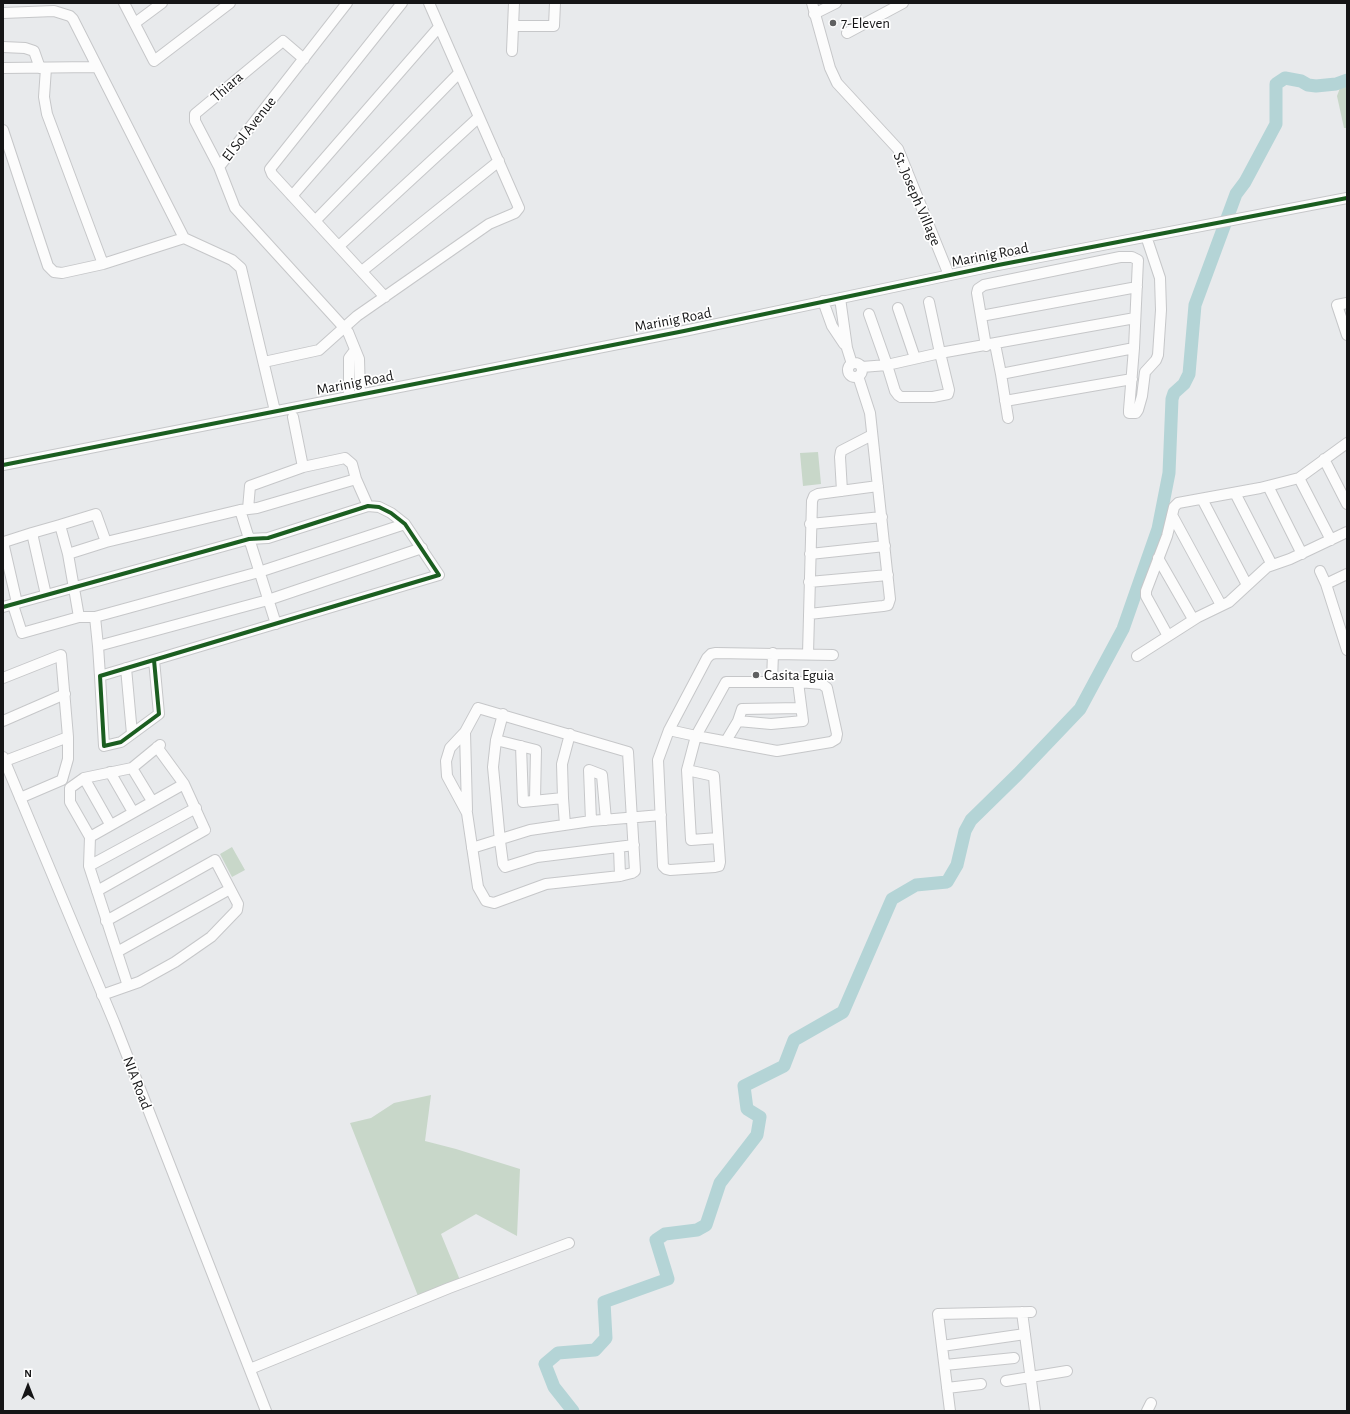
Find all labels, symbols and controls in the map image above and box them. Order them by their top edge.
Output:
place label: 7-Eleven [841,14,890,32]
marker: 7-Eleven [828,18,838,28]
street label: Thiara [207,68,247,106]
street label: El Sol Avenue [218,93,280,165]
street label: St. Joseph Village [889,149,945,249]
street label: Marinig Road [950,239,1030,271]
street label: Marinig Road [633,304,713,336]
street label: Marinig Road [315,367,395,399]
place label: Casita Eguia [764,666,834,684]
marker: Casita Eguia [751,670,761,680]
street label: NIA Road [119,1054,155,1112]
north arrow [8,1366,48,1406]
text: N [24,1368,32,1379]

